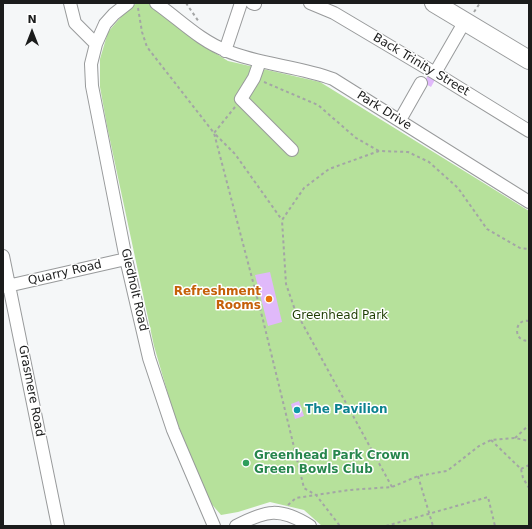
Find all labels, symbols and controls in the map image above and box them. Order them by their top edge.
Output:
north arrow [12,12,52,52]
text: N [27,13,37,26]
street label: Back Trinity Street [370,31,472,99]
street label: Park Drive [354,89,414,133]
street label: Gledholt Road [117,247,151,333]
street label: Quarry Road [27,258,103,288]
place label: Refreshment Rooms [174,285,261,313]
marker: Refreshment Rooms [264,294,274,304]
park label: Greenhead Park [292,309,388,323]
street label: Grasmere Road [15,344,47,438]
place label: The Pavilion [305,403,388,417]
marker: The Pavilion [292,405,302,415]
place label: Greenhead Park Crown Green Bowls Club [254,449,409,477]
marker: Greenhead Park Crown Green Bowls Club [241,458,251,468]

